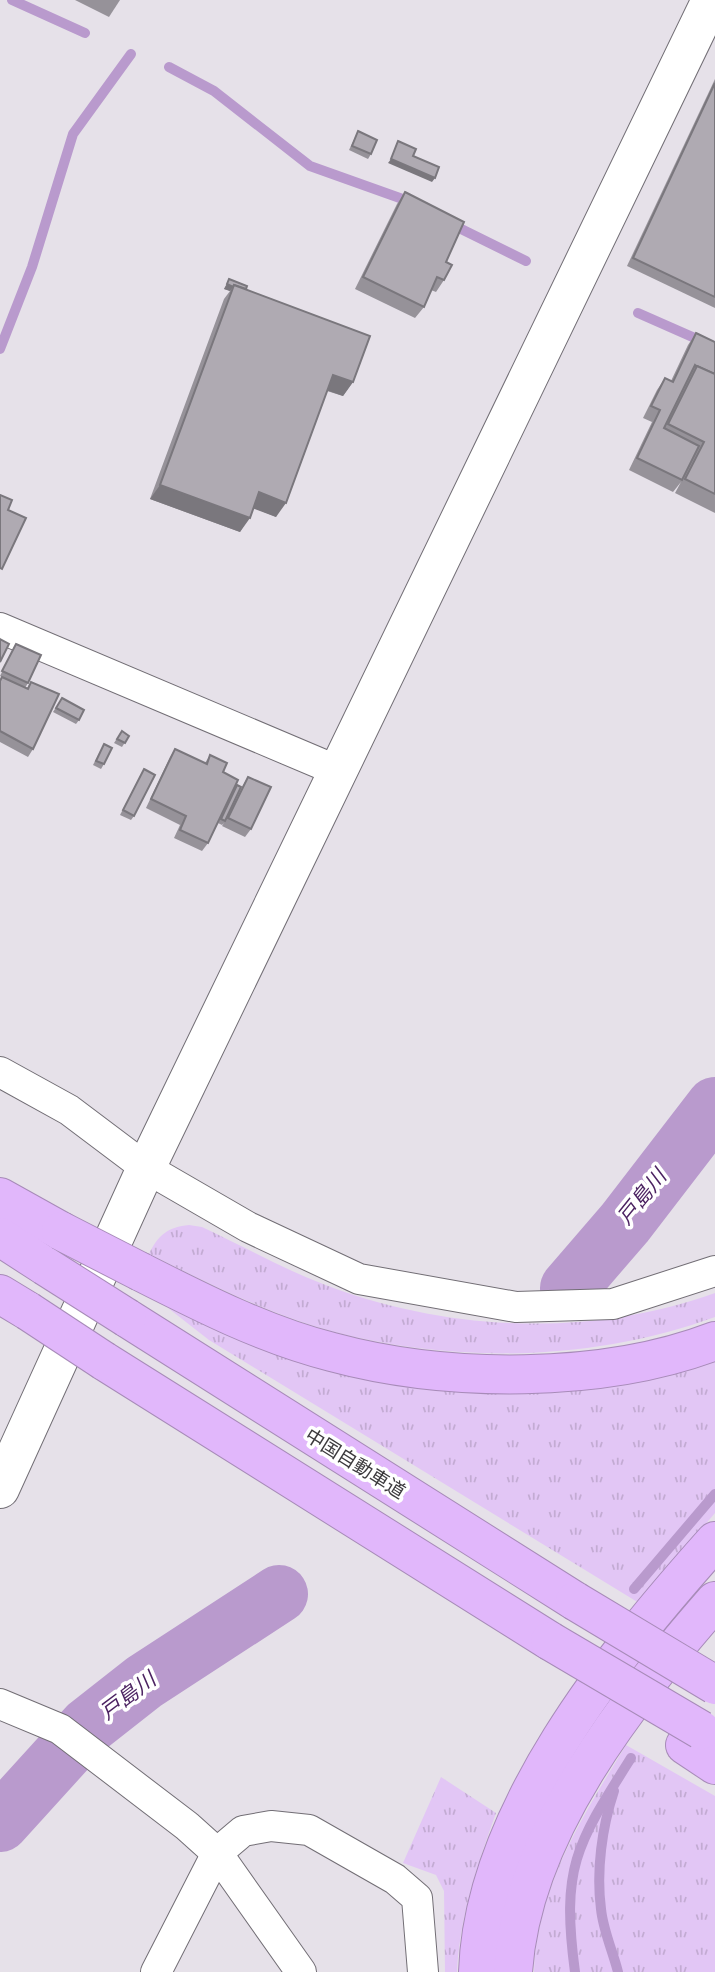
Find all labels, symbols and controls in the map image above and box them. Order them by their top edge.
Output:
water label: 戸島川 [613,1163,672,1229]
street label: 中国自動車道 [301,1424,409,1504]
water label: 戸島川 [96,1666,162,1725]

